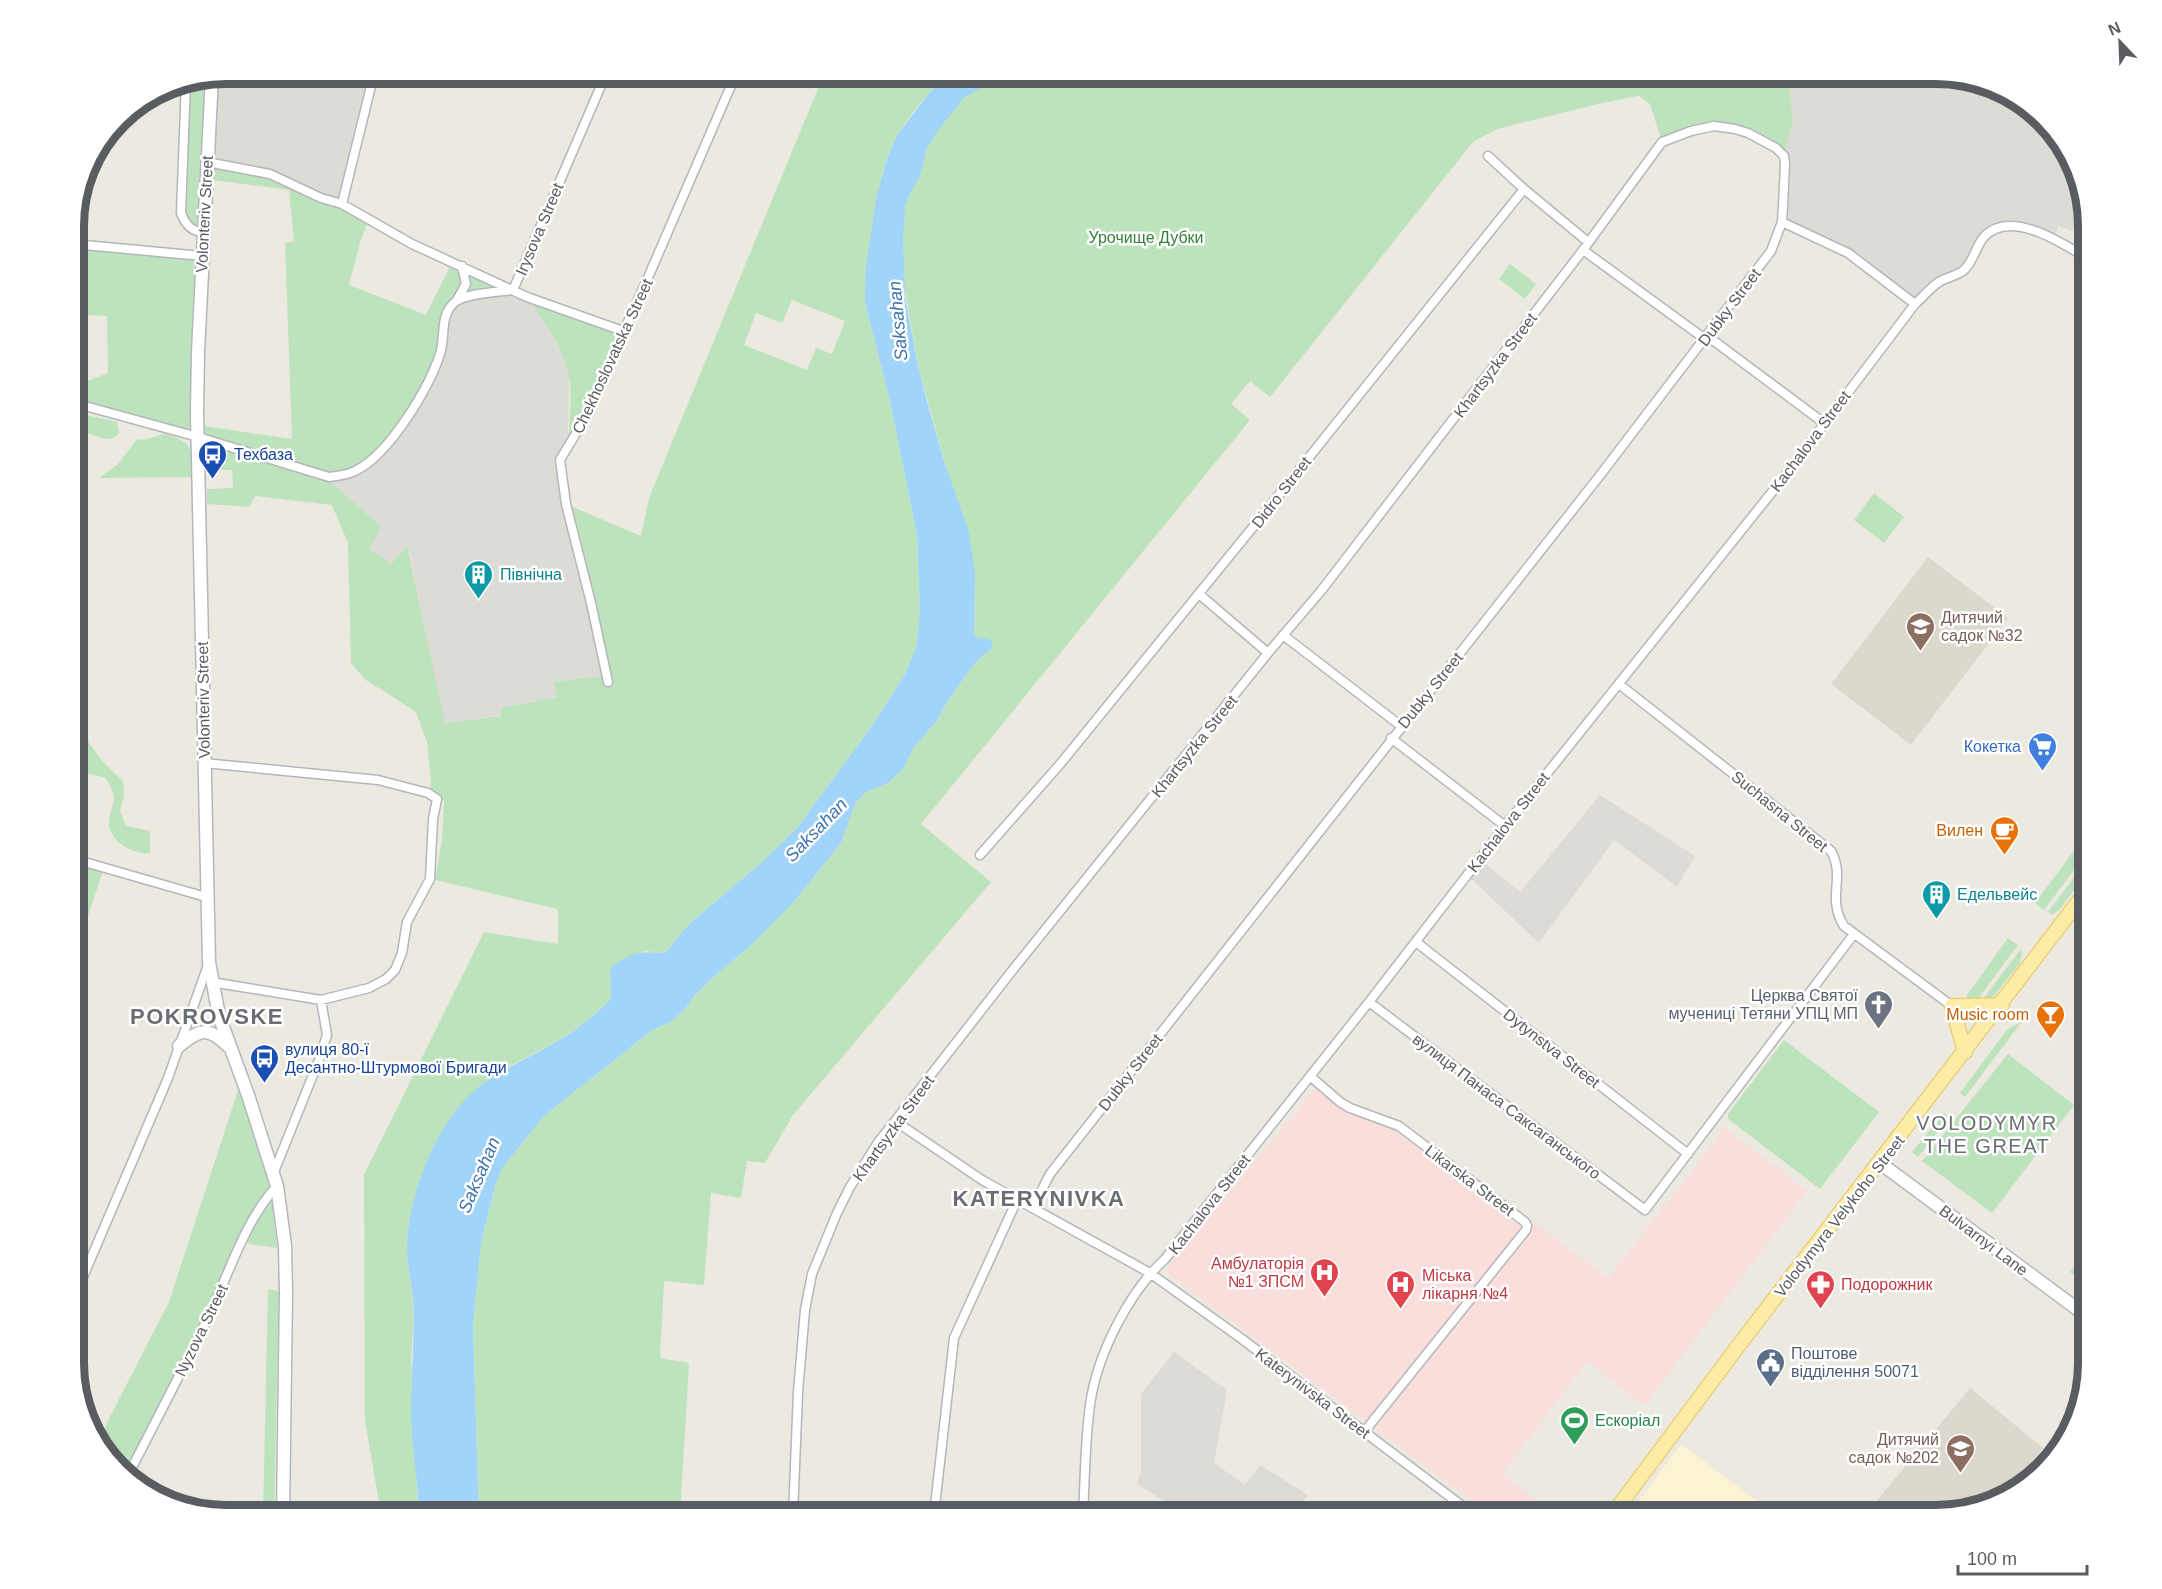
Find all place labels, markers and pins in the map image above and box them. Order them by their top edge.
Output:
bus stop icon: Техбаза [197,438,229,480]
place label: Техбаза [234,446,293,463]
building icon: Північна [463,558,495,600]
place label: Північна [500,566,562,583]
place label: Дитячий садок №32 [1941,609,2023,644]
school or university icon: Дитячий садок №32 [1904,610,1936,652]
supermarket icon: Кокетка [2026,730,2058,772]
place label: Кокетка [1964,738,2021,755]
cafe icon: Вилен [1988,814,2020,856]
place label: Вилен [1936,822,1983,839]
building icon: Едельвейс [1920,878,1952,920]
place label: Едельвейс [1957,886,2037,903]
place label: Церква Святої мучениці Тетяни УПЦ МП [1668,987,1859,1022]
church icon: Церква Святої мучениці Тетяни УПЦ МП [1863,988,1895,1030]
bar icon: Music room [2034,998,2066,1040]
place label: Music room [1946,1006,2029,1023]
place label: вулиця 80-ї Десантно-Штурмової Бригади [285,1041,507,1076]
bus stop icon: вулиця 80-ї Десантно-Штурмової Бригади [248,1042,280,1084]
place label: Амбулаторія №1 ЗПСМ [1211,1255,1304,1290]
hospital icon: Амбулаторія №1 ЗПСМ [1309,1256,1341,1298]
place label: Міська лікарня №4 [1422,1267,1508,1302]
hospital icon: Міська лікарня №4 [1385,1268,1417,1310]
pharmacy icon: Подорожник [1804,1268,1836,1310]
place label: Подорожник [1841,1276,1933,1293]
place label: Поштове відділення 50071 [1791,1345,1919,1380]
public building icon: Поштове відділення 50071 [1754,1346,1786,1388]
sports icon: Ескоріал [1558,1404,1590,1446]
place label: Ескоріал [1595,1412,1660,1429]
place label: Дитячий садок №202 [1849,1431,1939,1466]
school or university icon: Дитячий садок №202 [1944,1432,1976,1474]

